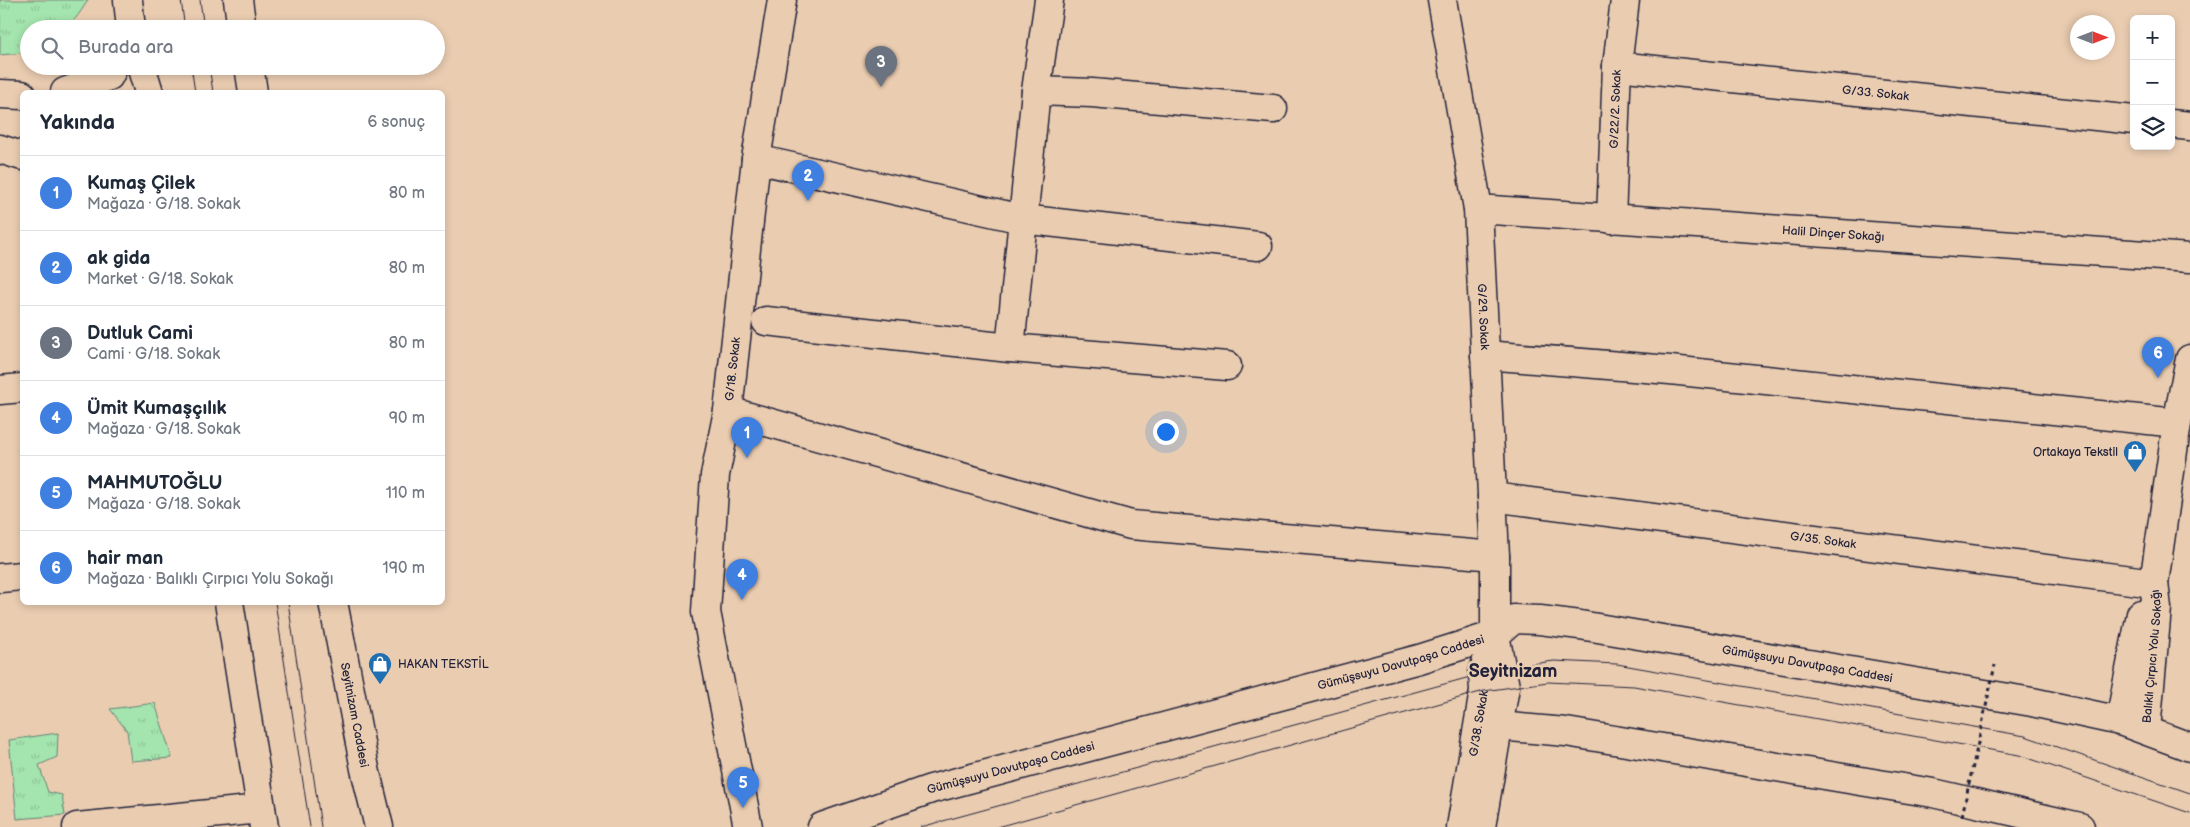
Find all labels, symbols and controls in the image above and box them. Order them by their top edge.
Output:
north arrow [2070,15,2115,60]
map controls [2130,15,2175,150]
button: + [2130,15,2175,60]
search box [20,20,445,75]
icon: search [38,34,66,62]
text: Burada ara [78,36,174,59]
pin: 3 [865,46,897,87]
button: − [2130,60,2175,105]
street label: G/22/2. Sokak [1606,69,1624,149]
street label: G/33. Sokak [1841,82,1910,104]
button: layers [2130,105,2175,150]
text: Yakında [40,110,115,135]
text: 6 sonuç [368,113,425,132]
pin: 2 [792,160,824,201]
text: Kumaş Çilek [87,172,195,195]
text: 1 [53,184,59,203]
text: 80 m [389,184,425,203]
text: Mağaza · G/18. Sokak [87,195,240,214]
street label: Halil Dinçer Sokağı [1781,222,1885,244]
text: ak gida [87,247,150,270]
text: 2 [51,259,61,278]
text: 80 m [389,259,425,278]
text: Market · G/18. Sokak [87,270,233,289]
street label: G/29. Sokak [1474,283,1492,350]
text: Dutluk Cami [87,322,193,345]
text: 3 [51,334,61,353]
text: 80 m [389,334,425,353]
street label: G/18. Sokak [722,336,744,402]
pin: 6 [2142,337,2174,378]
text: Cami · G/18. Sokak [87,345,220,364]
text: Ümit Kumaşçılık [87,397,227,420]
text: 4 [51,409,61,428]
text: 90 m [389,409,425,428]
pin: 1 [731,417,763,458]
your location [1153,419,1179,445]
text: Mağaza · G/18. Sokak [87,420,240,439]
shop icon: Ortakaya Tekstil [2122,439,2148,473]
place label: Ortakaya Tekstil [2033,445,2118,460]
text: MAHMUTOĞLU [87,472,222,495]
text: 5 [51,484,61,503]
text: 110 m [386,484,425,503]
text: Mağaza · G/18. Sokak [87,495,240,514]
street label: G/35. Sokak [1789,528,1857,552]
text: hair man [87,547,163,570]
text: 6 [51,559,61,578]
text: 190 m [383,559,425,578]
pin: 4 [726,559,758,600]
text: Mağaza · Balıklı Çırpıcı Yolu Sokağı [87,570,334,589]
street label: Balıklı Çırpıcı Yolu Sokağı [2139,589,2165,724]
street label: Gümüşsuyu Davutpaşa Caddesi [1316,631,1486,693]
street label: Gümüşsuyu Davutpaşa Caddesi [1721,642,1894,686]
shop icon: HAKAN TEKSTİL [367,651,393,685]
place label: HAKAN TEKSTİL [398,656,489,672]
street label: Seyitnizam Caddesi [337,661,372,769]
district label: Seyitnizam [1469,661,1557,682]
street label: G/38. Sokak [1466,689,1491,758]
street label: Gümüşsuyu Davutpaşa Caddesi [925,738,1096,797]
pin: 5 [727,767,759,808]

